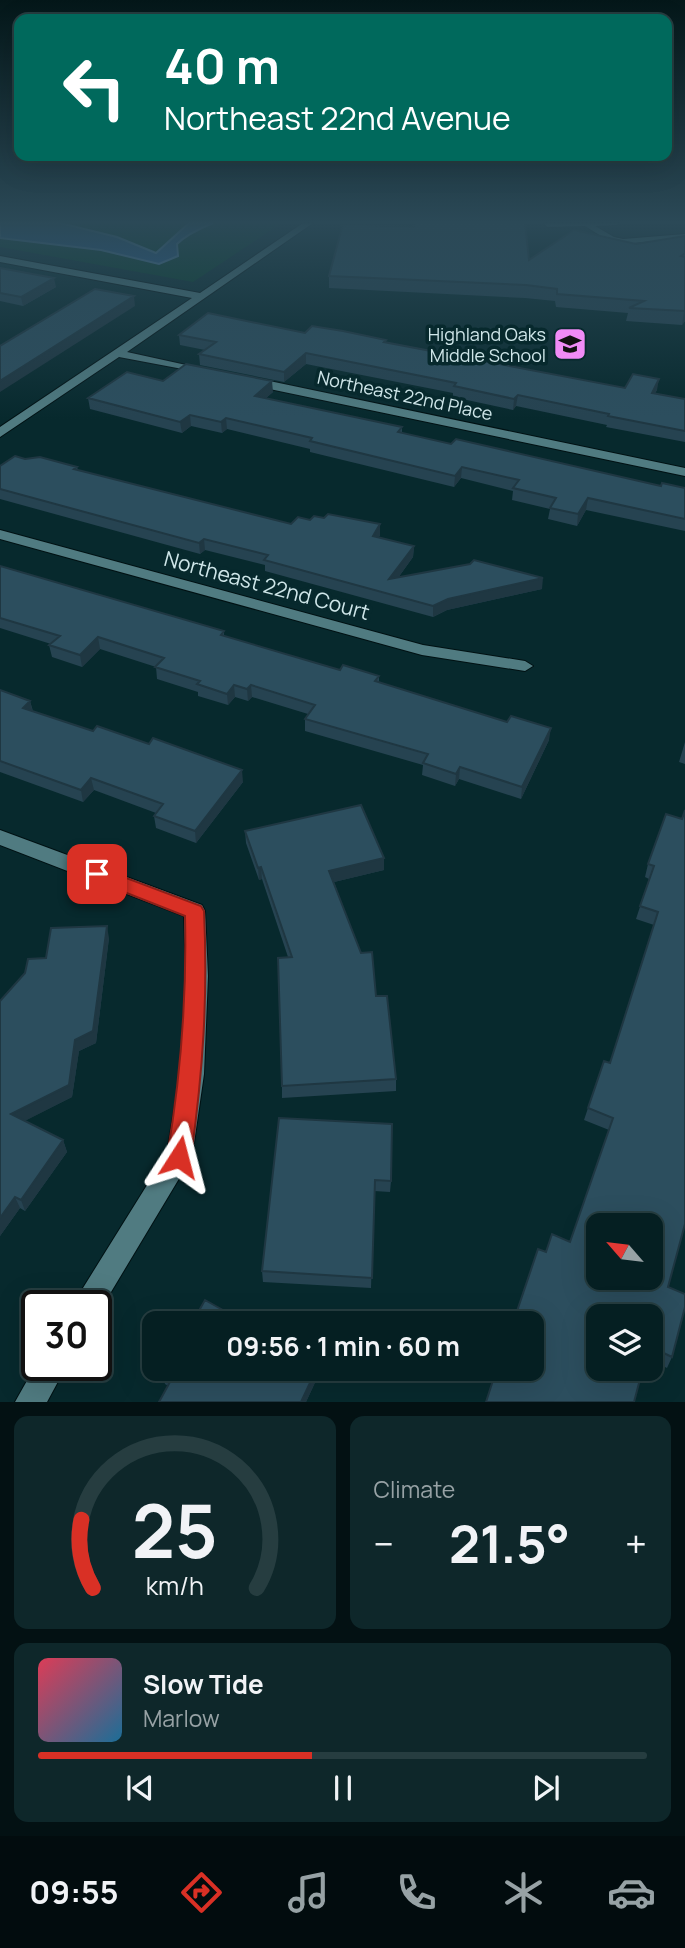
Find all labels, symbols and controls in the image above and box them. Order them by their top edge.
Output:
text: 40 m [164,32,280,99]
icon: left [49,42,140,133]
text: Northeast 22nd Avenue [164,96,511,140]
place label: Highland Oaks Middle School [428,322,546,367]
school or university icon: Highland Oaks Middle School [551,325,589,363]
street label: Northeast 22nd Place [315,365,495,425]
street label: Northeast 22nd Court [161,544,373,626]
pin [67,844,127,904]
icon: arrive [78,855,116,893]
position arrow [142,1120,216,1194]
north arrow [586,1213,663,1290]
map controls [586,1213,663,1381]
speed limit sign: 30 [21,1290,112,1381]
button: layers [586,1304,663,1381]
text: 09:56 · 1 min · 60 m [226,1328,460,1364]
text: Climate [374,1473,455,1505]
text: 25 [132,1481,218,1581]
text: 21.5° [449,1508,570,1579]
text: − [374,1517,394,1569]
text: + [625,1517,647,1569]
text: km/h [146,1568,204,1603]
text: Slow Tide [143,1666,264,1702]
text: Marlow [143,1702,220,1734]
icon: previous [121,1769,159,1807]
icon: pause [324,1769,362,1807]
icon: next [527,1769,565,1807]
icon: directions [177,1868,226,1917]
icon: music [284,1868,333,1917]
icon: phone [392,1868,441,1917]
icon: climate [499,1868,548,1917]
icon: car [607,1868,656,1917]
text: 09:55 [29,1870,119,1914]

